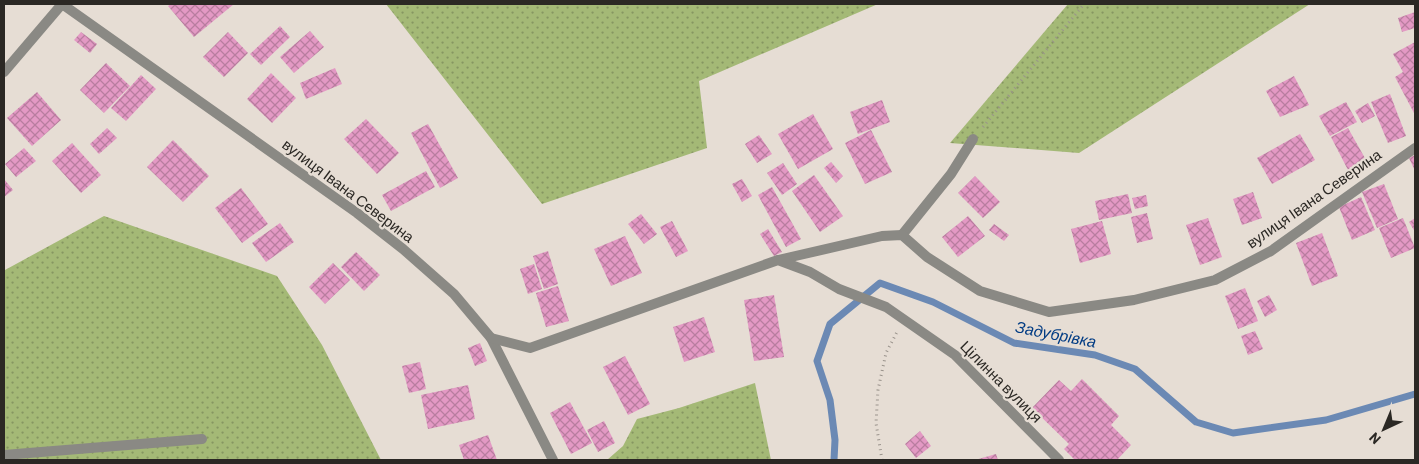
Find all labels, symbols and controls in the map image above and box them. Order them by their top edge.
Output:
street label: вулиця Івана Северина [279,135,419,246]
street label: вулиця Івана Северина [1243,144,1385,252]
water label: Задубрівка [1014,316,1098,351]
street label: Цілинна вулиця [957,337,1046,426]
north arrow [1359,404,1409,454]
text: N [1365,429,1384,448]

